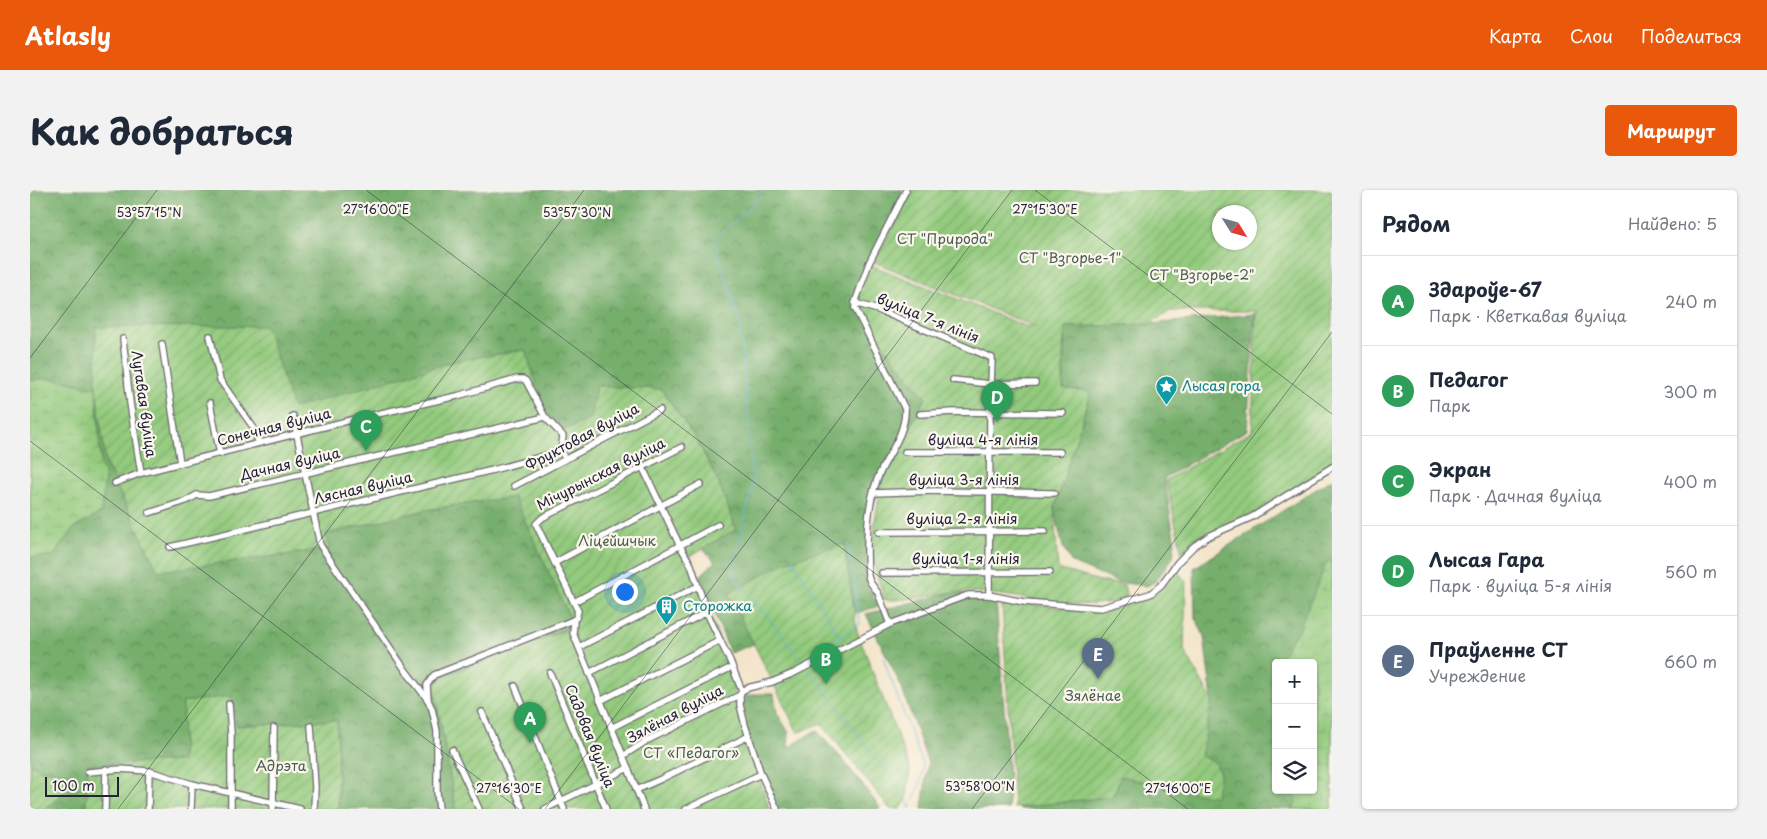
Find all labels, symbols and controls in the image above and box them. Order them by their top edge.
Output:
text: Atlasly [25,17,111,53]
text: Карта [1489,22,1542,49]
text: Слои [1570,22,1613,49]
text: Поделиться [1641,22,1742,49]
text: Как добраться [30,104,294,157]
button: Маршрут [1605,105,1737,156]
text: 27°16'00"E [343,200,409,218]
text: 27°15'30"E [1012,200,1078,218]
text: 53°57'15"N [116,203,182,221]
text: 53°57'30"N [543,203,611,221]
north arrow [1212,205,1257,250]
text: Рядом [1382,207,1450,239]
text: Найдено: 5 [1628,211,1717,235]
park label: СТ "Природа" [897,228,993,249]
park label: СТ "Взгорье-1" [1019,247,1121,268]
park label: СТ "Взгорье-2" [1149,264,1255,285]
text: Здароўе-67 [1429,275,1542,303]
street label: вуліца 7-я лінія [874,287,983,348]
text: A [1392,289,1404,313]
text: 240 m [1665,289,1717,313]
text: Парк · Кветкавая вуліца [1429,303,1627,327]
street label: Лугавая вуліца [127,349,162,459]
text: Педагог [1429,365,1508,393]
place icon: Лысая гора [1154,374,1178,405]
place label: Лысая гора [1182,375,1261,396]
text: B [1393,379,1403,403]
text: 300 m [1663,379,1717,403]
pin: D [981,381,1013,422]
text: Парк [1429,393,1470,417]
street label: Фруктовая вуліца [521,397,643,475]
street label: Сонечная вуліца [215,402,333,451]
pin: C [350,410,382,451]
street label: вуліца 4-я лінія [928,429,1038,450]
street label: Мічурынская вуліца [533,432,669,515]
street label: Дачная вуліца [237,442,342,485]
text: Экран [1429,455,1491,483]
street label: Лясная вуліца [312,466,415,509]
street label: вуліца 3-я лінія [909,469,1019,490]
text: C [1392,469,1404,493]
text: 400 m [1664,469,1717,493]
text: Парк · Дачная вуліца [1429,483,1602,507]
street label: вуліца 2-я лінія [906,508,1018,529]
park label: Ліцейшчык [578,530,657,551]
text: Лысая Гара [1429,545,1545,573]
street label: вуліца 1-я лінія [912,548,1020,569]
text: D [1392,559,1404,583]
text: 560 m [1665,559,1717,583]
text: Парк · вуліца 5-я лінія [1429,573,1612,597]
your location [612,579,638,605]
building icon: Сторожка [655,594,679,625]
place label: Сторожка [683,595,752,616]
text: Праўленне СТ [1429,635,1568,663]
pin: E [1082,638,1114,679]
pin: B [810,643,842,684]
text: E [1393,649,1403,673]
text: 660 m [1664,649,1717,673]
map controls [1272,659,1317,794]
button: + [1272,659,1317,704]
text: Учреждение [1429,663,1526,687]
street label: Зялёная вуліца [623,679,727,748]
street label: Садовая вуліца [560,681,621,791]
park label: Зялёнае [1065,685,1121,706]
pin: A [514,702,546,743]
button: − [1272,704,1317,749]
park label: СТ «Педагог» [643,742,739,763]
button: layers [1272,749,1317,794]
park label: Адрэта [256,755,307,776]
scale bar [45,774,119,797]
text: 100 m [52,775,95,796]
text: 53°58'00"N [945,777,1015,795]
text: 27°16'30"E [476,779,542,797]
text: 27°16'00"E [1145,779,1211,797]

